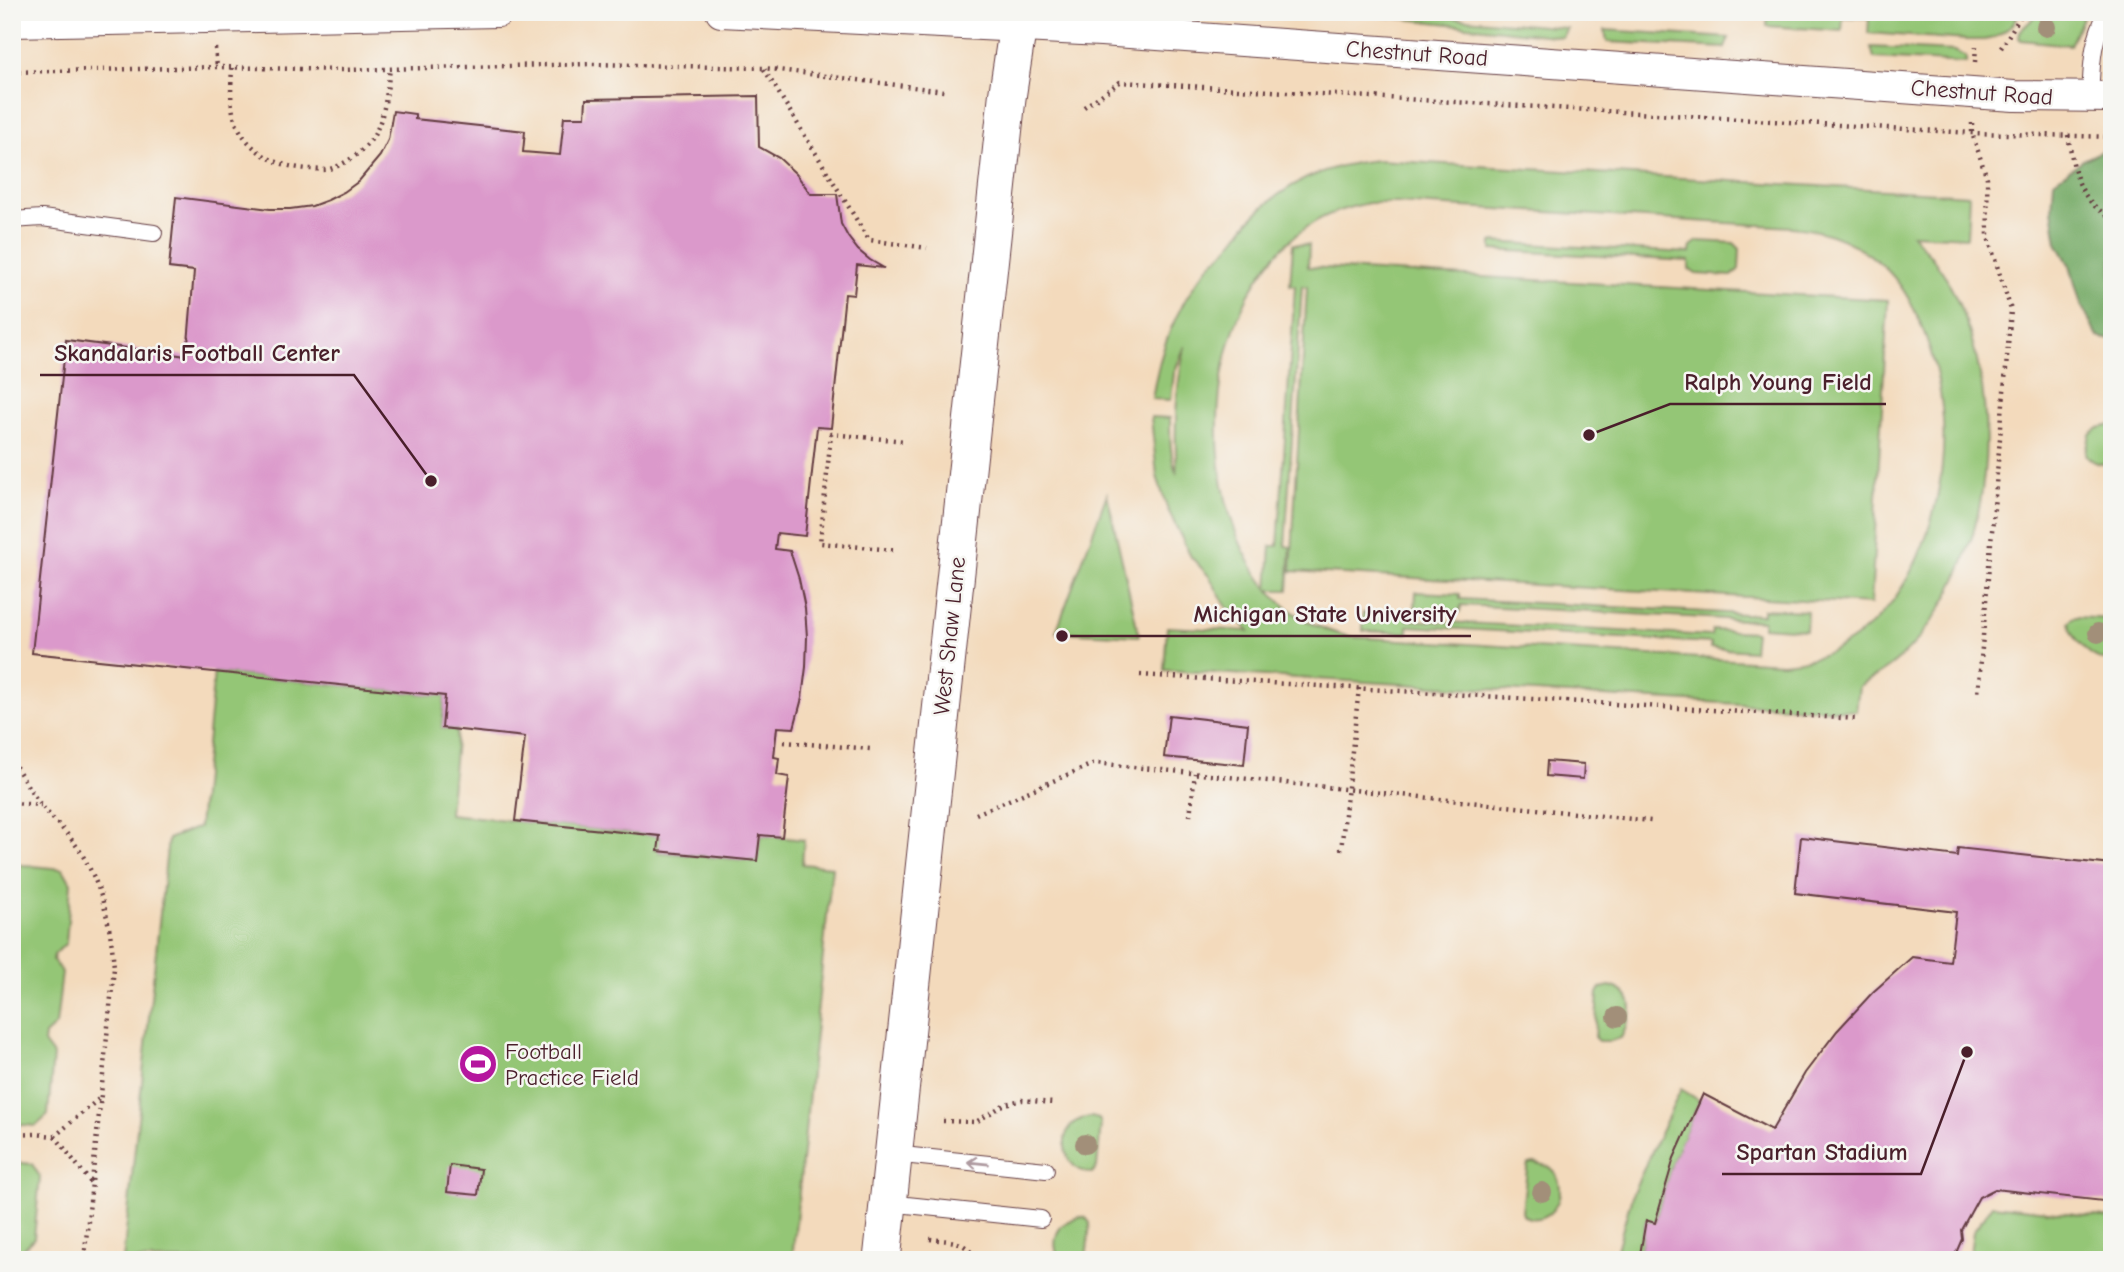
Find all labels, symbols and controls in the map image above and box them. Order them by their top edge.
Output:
street label: Chestnut Road [1345,35,1489,72]
street label: Chestnut Road [1910,74,2054,111]
callout: Skandalaris Football Center [40,330,354,375]
text: Skandalaris Football Center [54,339,340,367]
callout: Ralph Young Field [1670,359,1886,404]
text: Ralph Young Field [1684,368,1872,396]
street label: West Shaw Lane [928,555,971,717]
callout: Michigan State University [1180,591,1471,636]
text: Michigan State University [1193,600,1457,628]
place label: Football Practice Field [505,1038,639,1091]
sports icon: Football Practice Field [457,1043,499,1085]
callout: Spartan Stadium [1722,1129,1921,1174]
text: Spartan Stadium [1736,1138,1908,1166]
one-way arrow [968,1156,990,1169]

